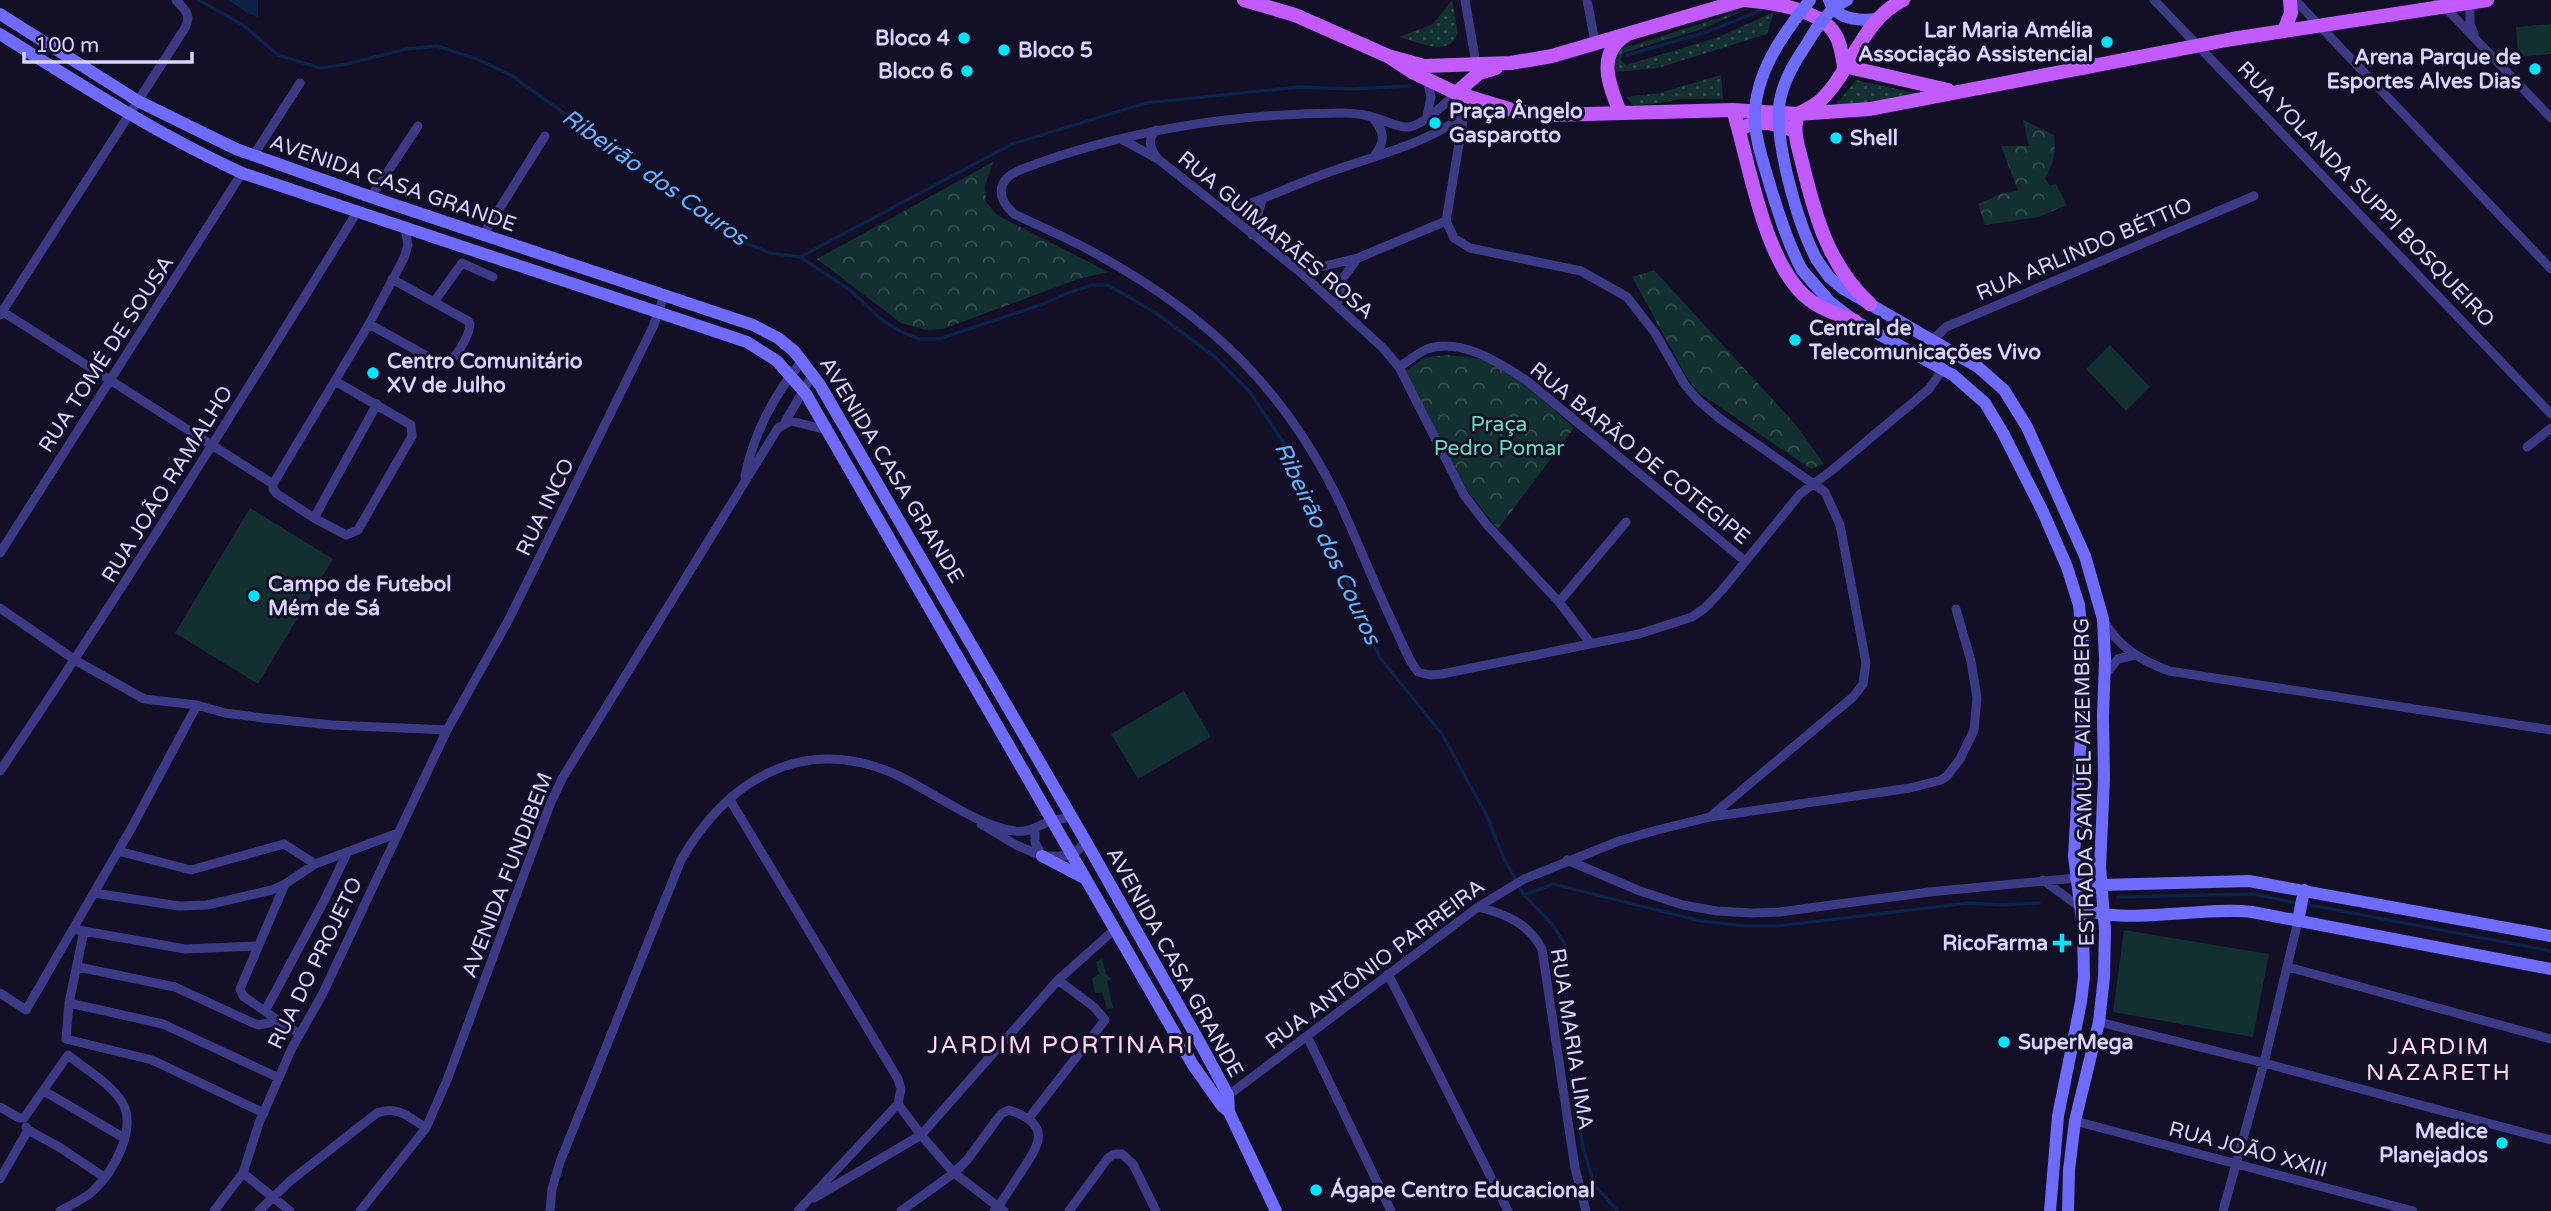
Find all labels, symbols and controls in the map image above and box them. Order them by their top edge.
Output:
place label: Lar Maria Amélia Associação Assistencial [1858,18,2093,67]
scale bar [24,21,192,65]
place label: Bloco 4 [875,26,950,51]
marker: Bloco 4 [956,30,972,46]
text: 100 m [35,33,99,58]
marker: Lar Maria Amélia Associação Assistencial [2099,34,2115,50]
place label: Bloco 5 [1018,38,1093,63]
marker: Bloco 5 [996,42,1012,58]
place label: Arena Parque de Esportes Alves Dias [2326,45,2521,94]
street label: RUA YOLANDA SUPPI BOSQUEIRO [2232,56,2500,332]
place label: Bloco 6 [878,59,953,84]
marker: Arena Parque de Esportes Alves Dias [2527,61,2543,77]
marker: Bloco 6 [959,63,975,79]
place label: Praça Ângelo Gasparotto [1449,99,1583,148]
water label: Ribeirão dos Couros [556,103,754,253]
marker: Praça Ângelo Gasparotto [1427,115,1443,131]
place label: Shell [1850,126,1898,151]
street label: AVENIDA CASA GRANDE [266,129,519,237]
marker: Shell [1828,130,1844,146]
street label: RUA GUIMARÃES ROSA [1173,146,1379,325]
street label: RUA ARLINDO BÉTTIO [1973,193,2196,306]
street label: RUA TOMÉ DE SOUSA [34,251,179,457]
place label: Central de Telecomunicações Vivo [1808,316,2041,365]
marker: Central de Telecomunicações Vivo [1787,332,1803,348]
place label: Centro Comunitário XV de Julho [387,349,583,398]
street label: AVENIDA CASA GRANDE [814,353,969,588]
street label: RUA BARÃO DE COTEGIPE [1525,357,1755,550]
marker: Centro Comunitário XV de Julho [365,365,381,381]
street label: RUA JOÃO RAMALHO [97,381,238,587]
park label: Praça Pedro Pomar [1434,412,1564,461]
water label: Ribeirão dos Couros [1268,438,1387,651]
street label: RUA INCO [511,454,580,560]
place label: Campo de Futebol Mém de Sá [268,572,452,621]
marker: Campo de Futebol Mém de Sá [246,588,262,604]
street label: ESTRADA SAMUEL AIZEMBERG [2069,617,2100,947]
street label: AVENIDA FUNDIBEM [457,769,558,981]
street label: AVENIDA CASA GRANDE [1101,843,1248,1082]
street label: RUA DO PROJETO [263,873,368,1053]
street label: RUA ANTÔNIO PARREIRA [1261,874,1490,1055]
place label: RicoFarma [1942,931,2048,956]
marker: RicoFarma [2054,935,2070,951]
street label: RUA MARIA LIMA [1545,946,1598,1132]
place label: SuperMega [2018,1030,2134,1055]
district label: JARDIM PORTINARI [927,1031,1195,1060]
district label: JARDIM NAZARETH [2366,1033,2512,1087]
marker: SuperMega [1996,1034,2012,1050]
street label: RUA JOÃO XXIII [2166,1116,2330,1183]
place label: Medice Planejados [2379,1119,2488,1168]
marker: Medice Planejados [2494,1135,2510,1151]
place label: Ágape Centro Educacional [1330,1177,1595,1203]
marker: Ágape Centro Educacional [1308,1182,1324,1198]

